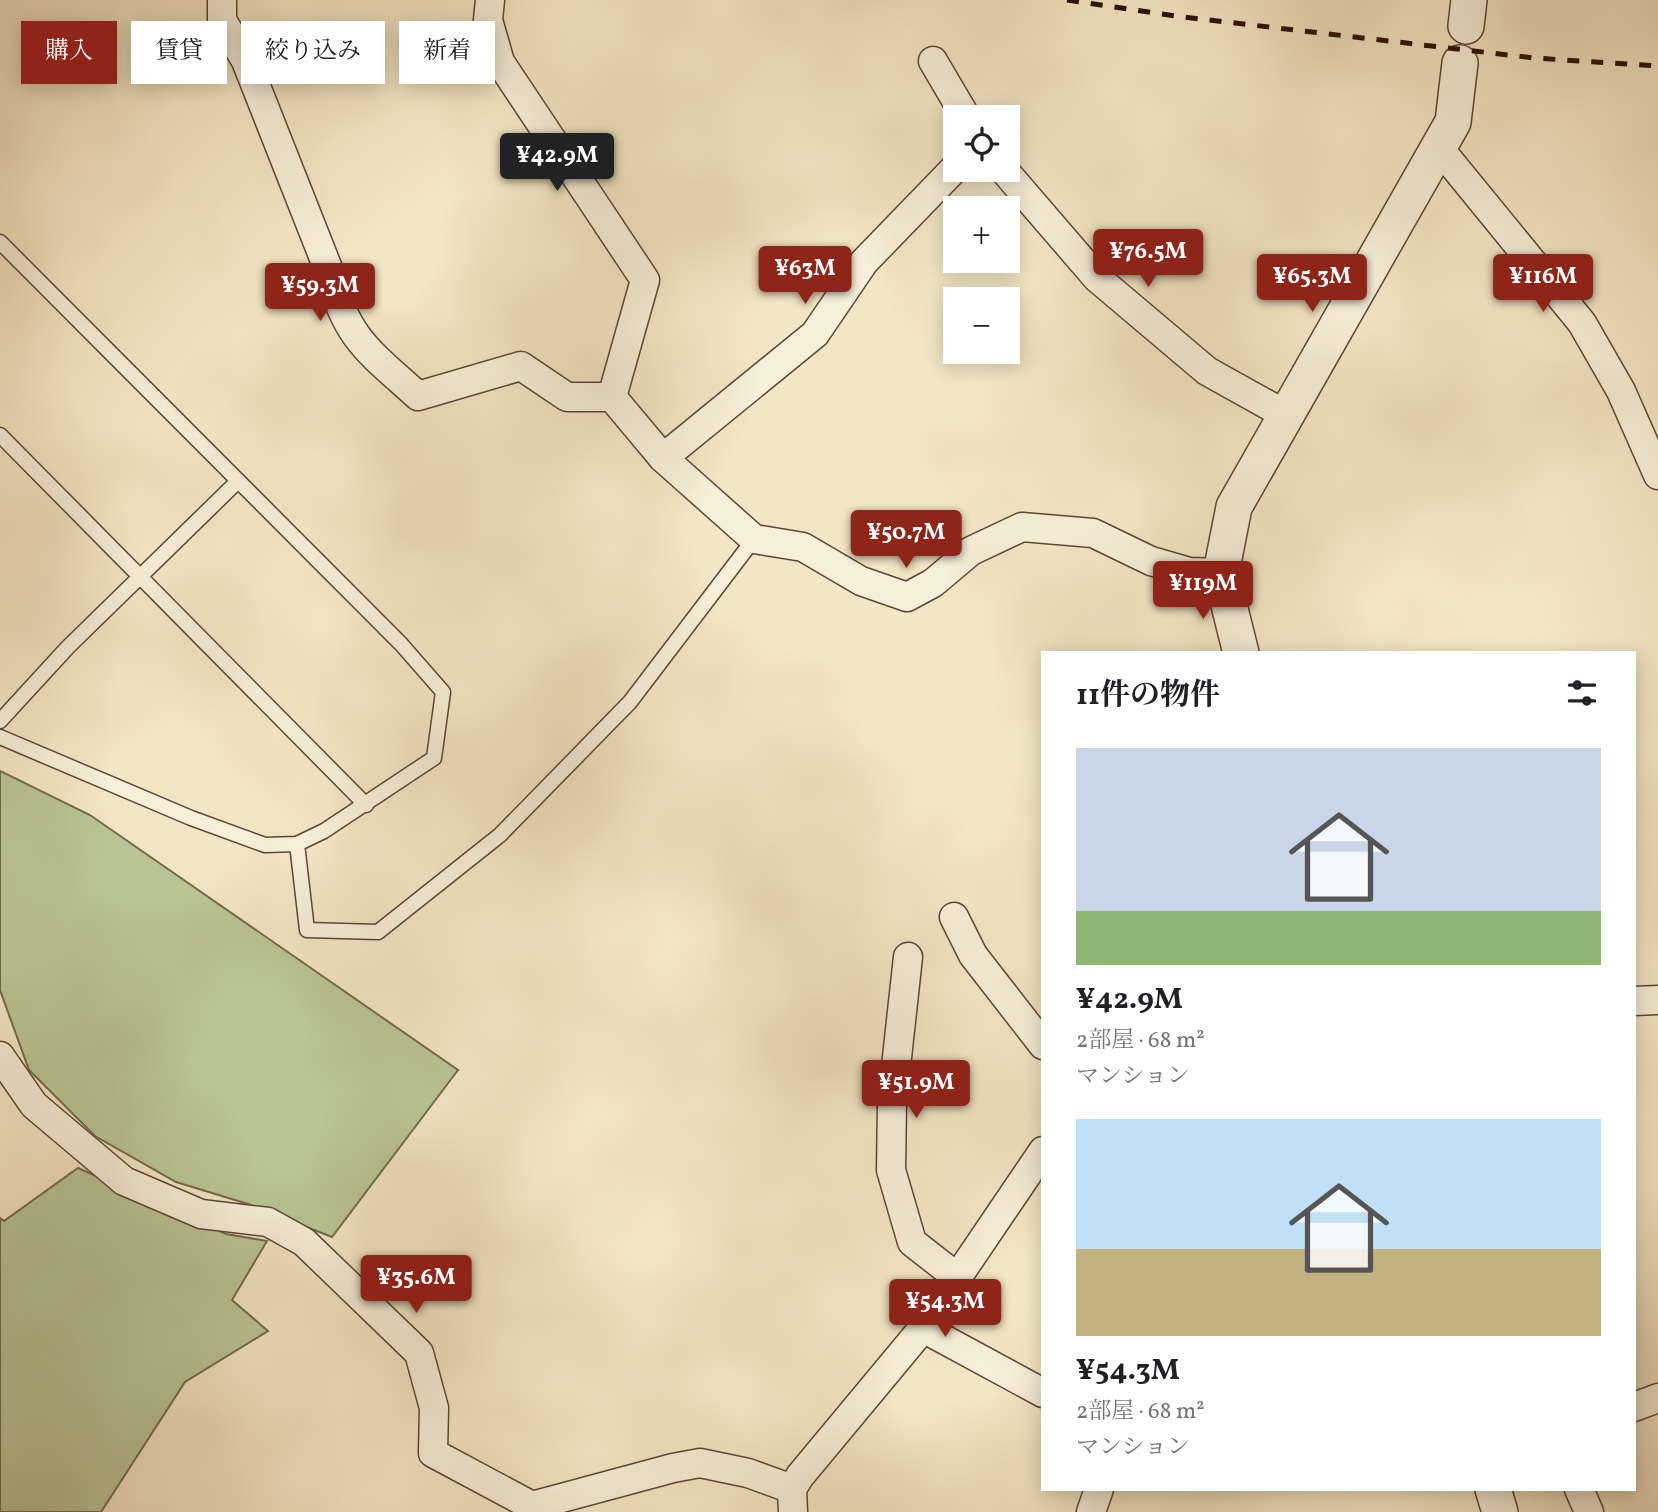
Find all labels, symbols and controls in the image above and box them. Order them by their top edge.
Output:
chip: 購入 [21,21,117,84]
chip: 賃貸 [131,21,227,84]
chip: 絞り込み [241,21,385,84]
chip: 新着 [399,21,495,84]
map controls [943,105,1020,364]
button: locate [943,105,1020,182]
pin: ¥42.9M [500,134,614,193]
text: ¥42.9M [516,140,598,172]
button: + [943,196,1020,273]
pin: ¥76.5M [1091,230,1205,289]
text: ¥76.5M [1109,236,1187,268]
pin: ¥63M [764,246,846,306]
text: ¥63M [775,253,835,285]
pin: ¥65.3M [1255,254,1369,314]
pin: ¥116M [1494,254,1592,314]
text: ¥65.3M [1273,261,1351,293]
text: ¥116M [1509,261,1577,293]
pin: ¥59.3M [263,264,377,323]
text: ¥59.3M [281,270,359,302]
button: − [943,287,1020,364]
pin: ¥50.7M [849,510,963,570]
text: ¥50.7M [867,517,945,549]
pin: ¥119M [1154,562,1252,621]
text: ¥119M [1169,568,1237,600]
icon: filters [1563,674,1601,712]
text: 11件の物件 [1076,675,1220,717]
icon: home [1276,794,1402,920]
text: ¥42.9M [1076,979,1183,1021]
text: 2部屋 · 68 m² [1076,1025,1205,1057]
pin: ¥51.9M [859,1060,973,1120]
text: マンション [1076,1061,1190,1093]
text: ¥51.9M [878,1067,954,1099]
icon: home [1276,1165,1402,1291]
pin: ¥35.6M [359,1256,473,1315]
text: ¥35.6M [377,1262,455,1294]
pin: ¥54.3M [888,1280,1002,1339]
text: ¥54.3M [905,1286,985,1318]
text: ¥54.3M [1076,1350,1180,1392]
text: 2部屋 · 68 m² [1076,1396,1205,1428]
text: マンション [1076,1432,1190,1464]

